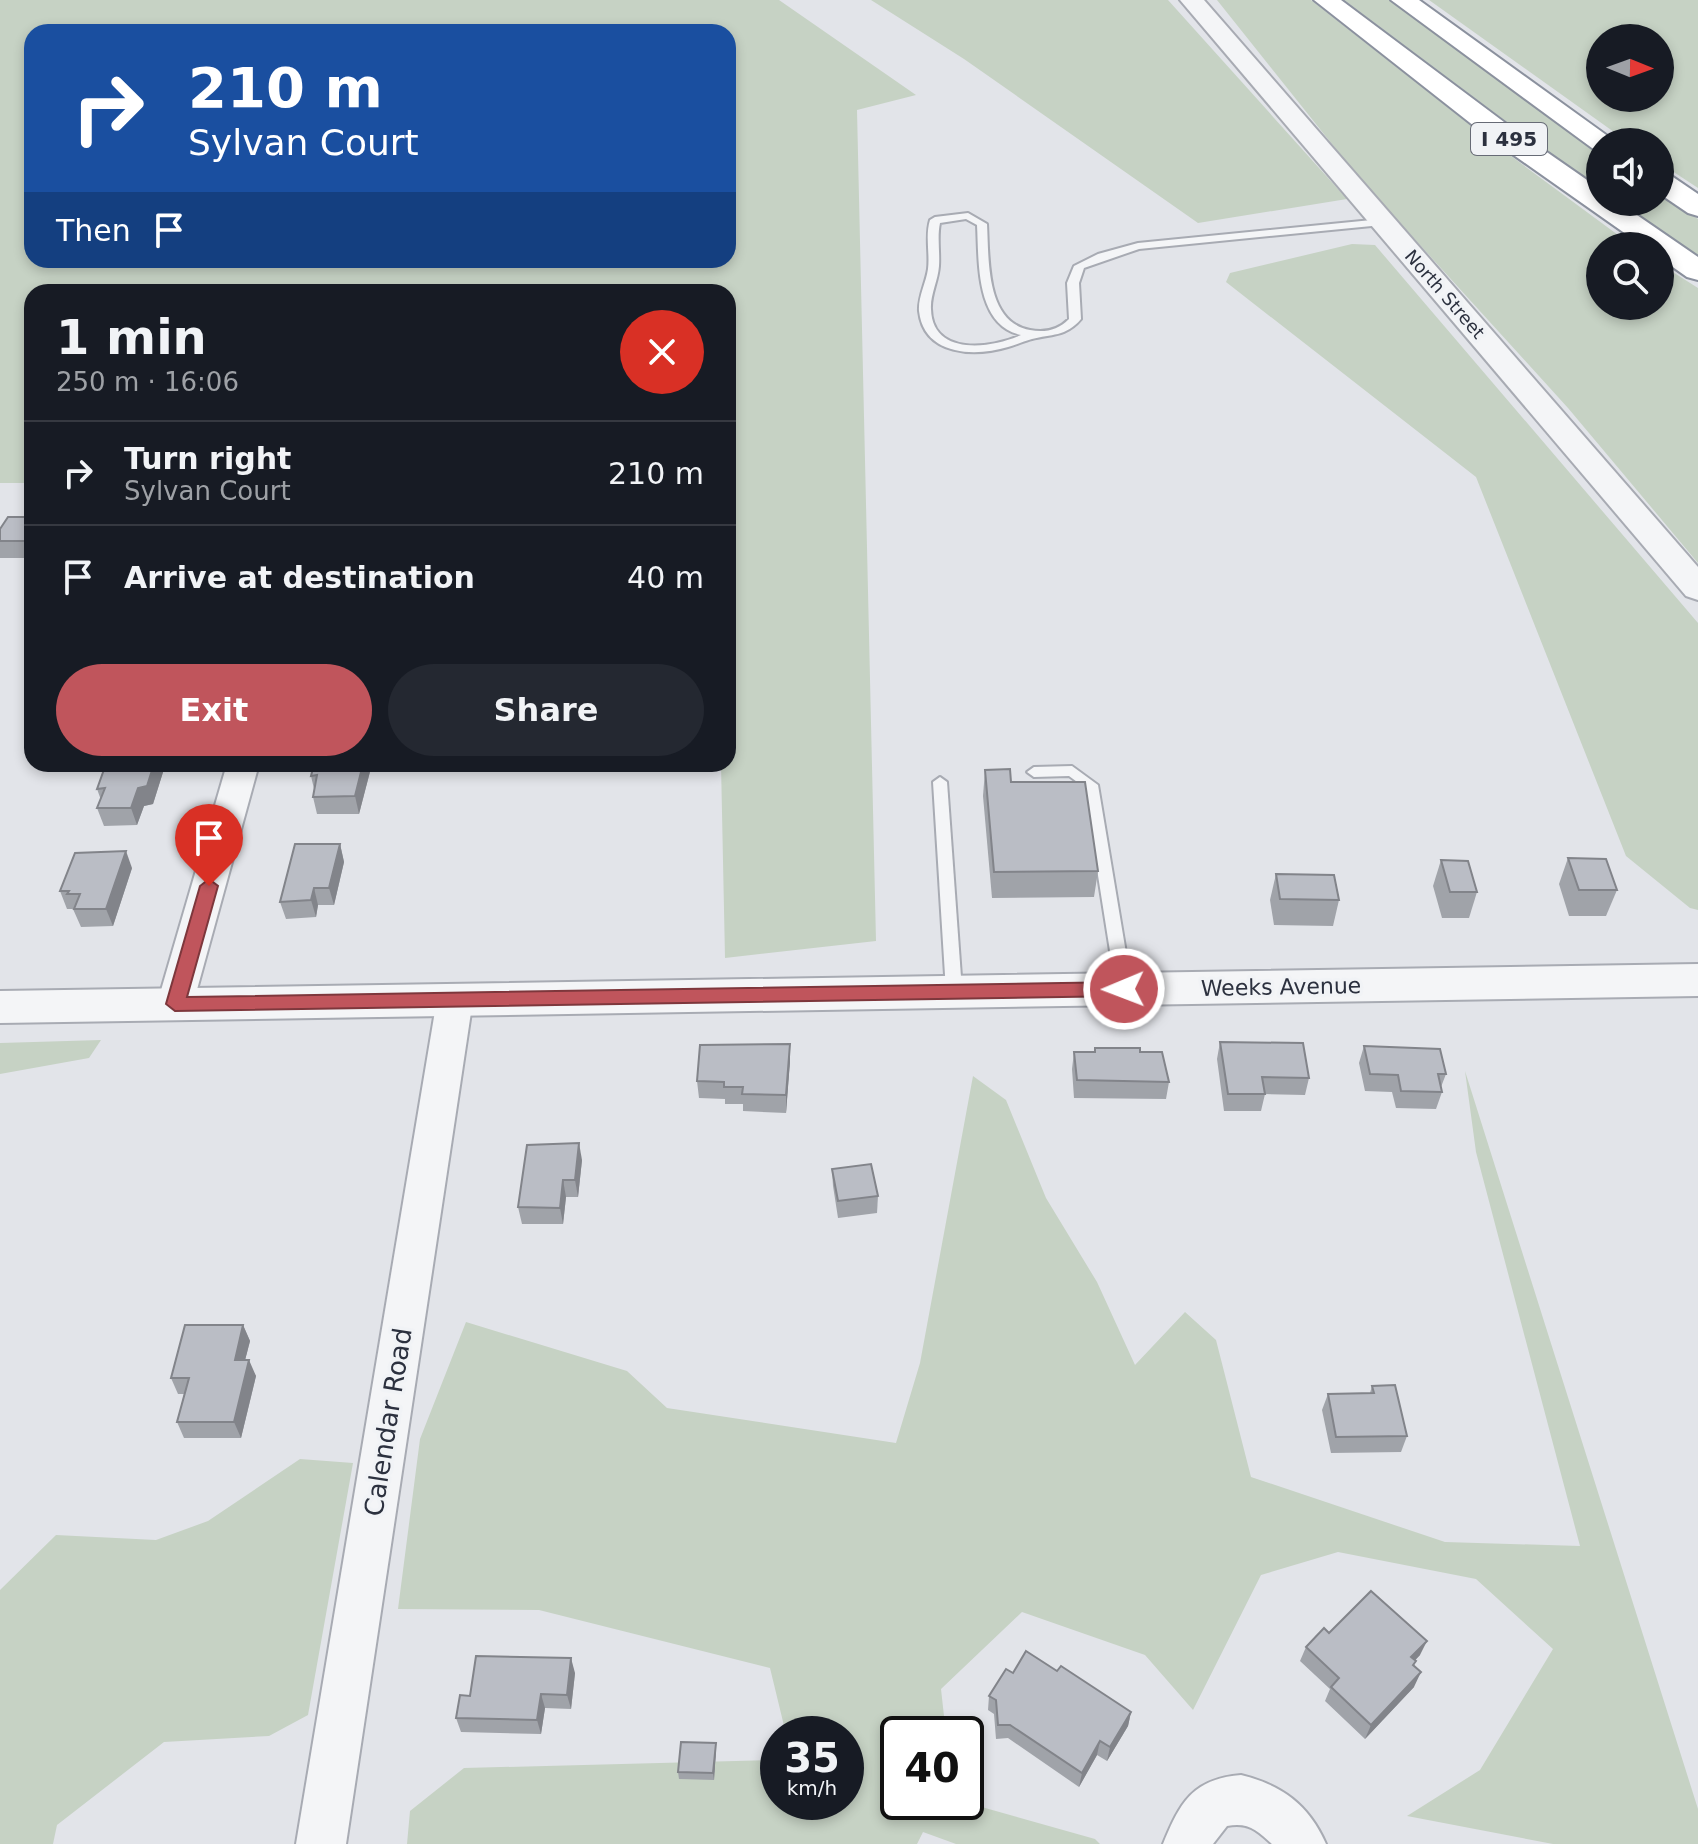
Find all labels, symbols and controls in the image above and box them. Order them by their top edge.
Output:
north arrow [1586,24,1674,112]
map controls [1586,24,1674,320]
text: 210 m [188,55,383,120]
icon: right [56,56,160,160]
text: Sylvan Court [188,122,419,163]
road number: I 495 [1471,123,1547,155]
button: sound [1586,128,1674,216]
icon: arrive [147,208,191,252]
text: Then [56,213,131,248]
button: search [1586,232,1674,320]
street label: North Street [1401,245,1489,343]
text: 1 min [56,309,207,365]
button: close [620,310,704,394]
text: 250 m · 16:06 [56,367,239,397]
text: Turn right [124,441,291,476]
icon: right [56,451,100,495]
text: 210 m [608,456,704,491]
text: Sylvan Court [124,476,291,506]
icon: arrive [56,555,100,599]
text: Arrive at destination [124,560,475,595]
text: 40 m [627,560,704,595]
button: Exit [56,664,372,756]
button: Share [388,664,704,756]
pin [175,804,243,886]
icon: arrive [187,816,231,860]
position arrow [1082,947,1166,1031]
street label: Weeks Avenue [1201,973,1361,1001]
street label: Calendar Road [358,1326,418,1518]
speed limit sign: 40 [880,1716,984,1820]
text: 35 [784,1735,840,1781]
text: km/h [787,1776,837,1800]

